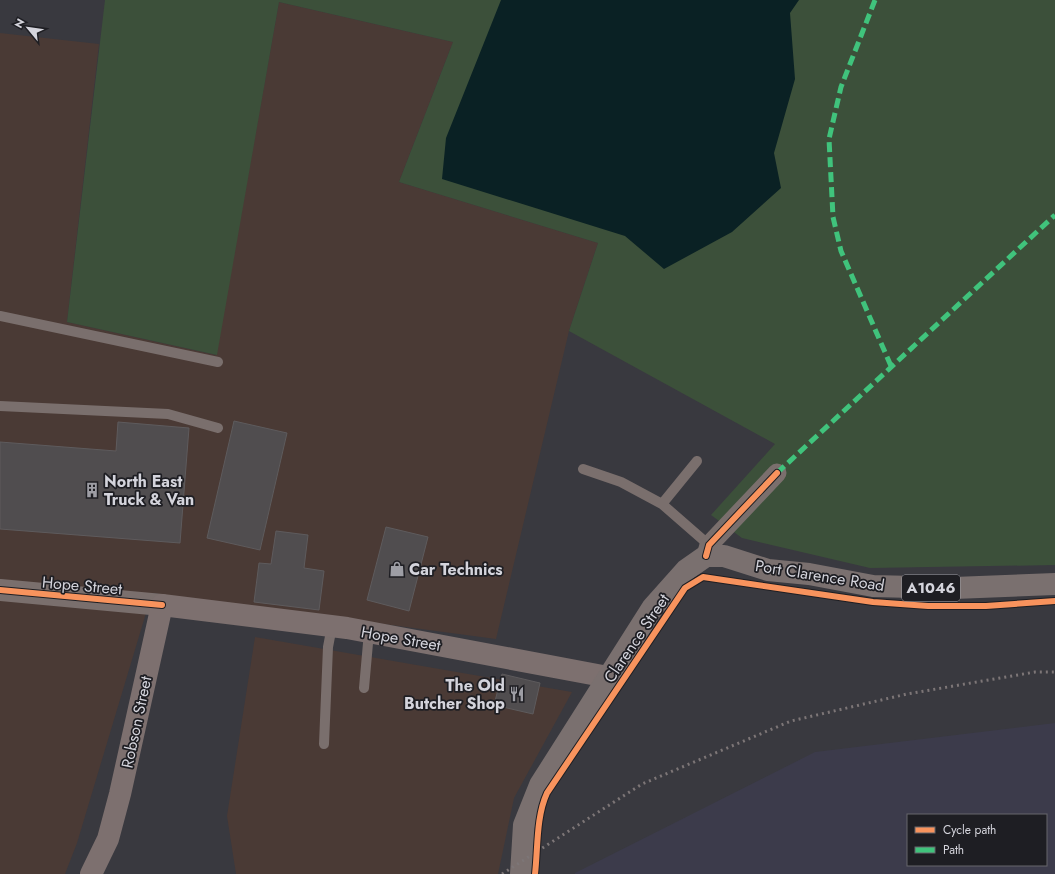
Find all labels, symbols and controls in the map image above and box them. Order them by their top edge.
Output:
north arrow [8,8,48,48]
text: N [10,15,28,31]
place label: North East Truck & Van [104,470,194,511]
building icon: North East Truck & Van [83,481,101,499]
street label: Port Clarence Road [754,554,886,597]
place label: Car Technics [409,558,503,581]
shop icon: Car Technics [388,560,406,578]
street label: Hope Street [41,571,123,600]
road number: A1046 [902,575,960,601]
street label: Clarence Street [598,589,675,687]
street label: Hope Street [359,620,443,657]
street label: Robson Street [116,674,157,770]
place label: The Old Butcher Shop [404,674,505,715]
restaurant icon: The Old Butcher Shop [508,685,526,703]
legend [907,814,1047,866]
text: Cycle path [943,821,996,839]
text: Path [943,841,964,859]

